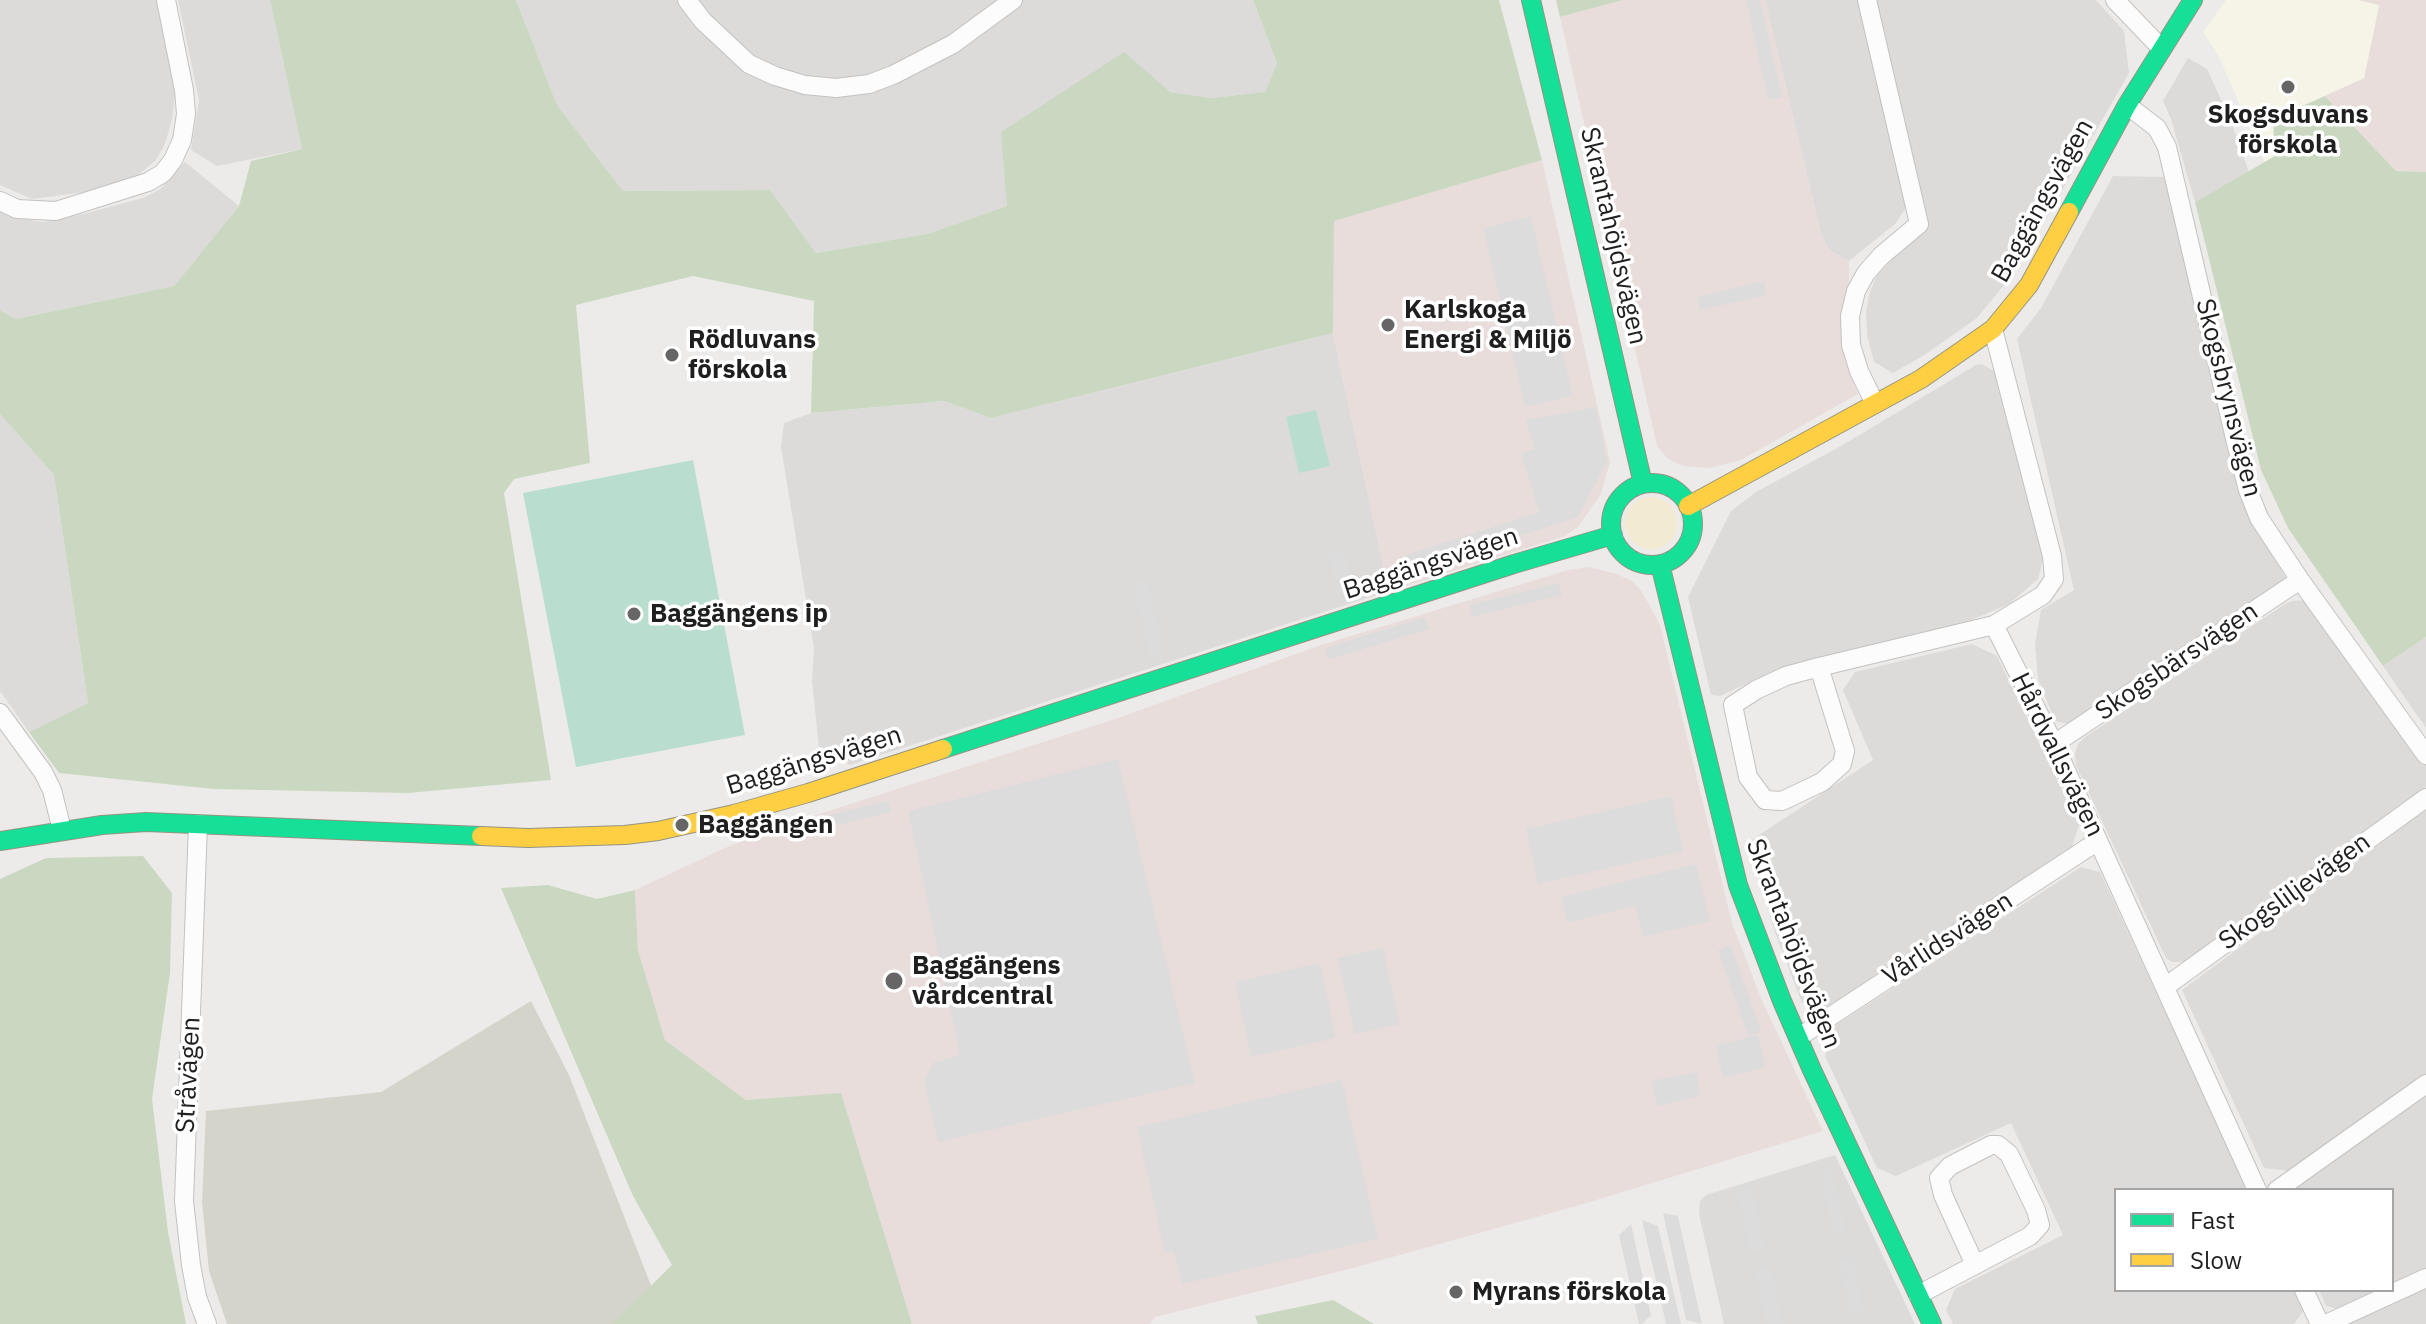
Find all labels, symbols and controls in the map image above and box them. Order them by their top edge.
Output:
marker: Skogsduvans förskola [2279,78,2297,96]
place label: Skogsduvans förskola [2207,99,2369,160]
street label: Baggängsvägen [1985,114,2101,288]
street label: Skrantahöjdsvägen [1573,124,1653,348]
place label: Karlskoga Energi & Miljö [1404,294,1572,356]
street label: Skogsbrynsvägen [2188,296,2268,500]
marker: Karlskoga Energi & Miljö [1379,316,1397,334]
place label: Rödluvans förskola [688,324,816,386]
marker: Rödluvans förskola [663,346,681,364]
street label: Baggängsvägen [1340,521,1522,607]
street label: Skogsbärsvägen [2090,596,2264,728]
place label: Baggängens ip [650,598,828,630]
marker: Baggängens ip [625,605,643,623]
street label: Hårdvallsvägen [2004,668,2110,842]
street label: Baggängsvägen [722,719,906,803]
place label: Baggängen [698,809,834,841]
marker: Baggängen [673,816,691,834]
street label: Skogsliljevägen [2213,827,2377,957]
street label: Skrantahöjdsvägen [1739,835,1847,1053]
street label: Vårlidsvägen [1877,885,2019,993]
place label: Baggängens vårdcentral [912,950,1061,1012]
marker: Baggängens vårdcentral [883,970,905,992]
street label: Stråvägen [170,1016,208,1134]
legend [2114,1188,2394,1292]
text: Fast [2190,1204,2235,1236]
text: Slow [2190,1244,2242,1276]
place label: Myrans förskola [1472,1276,1666,1308]
marker: Myrans förskola [1447,1283,1465,1301]

